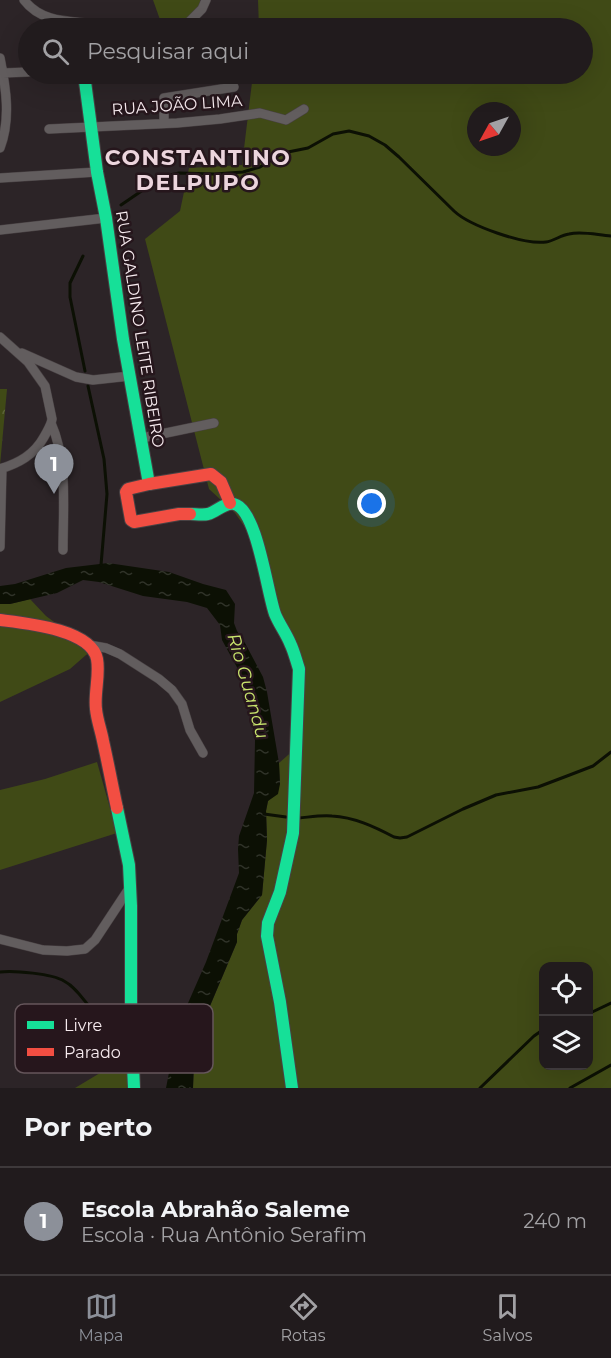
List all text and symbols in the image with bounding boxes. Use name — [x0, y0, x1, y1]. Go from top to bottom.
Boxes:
search box — [18, 18, 593, 84]
icon: search — [39, 35, 72, 68]
text: Pesquisar aqui — [87, 38, 249, 65]
street label: RUA JOÃO LIMA — [111, 91, 243, 119]
north arrow — [467, 102, 521, 156]
district label: CONSTANTINO DELPUPO — [105, 144, 291, 196]
street label: RUA GALDINO LEITE RIBEIRO — [112, 209, 168, 449]
pin: 1 — [34, 444, 74, 494]
your location — [357, 489, 386, 518]
water label: Rio Guandu — [222, 631, 274, 741]
map controls — [539, 962, 593, 1070]
button: locate — [539, 962, 593, 1016]
legend — [15, 1004, 213, 1073]
text: Livre — [64, 1016, 102, 1035]
button: layers — [539, 1016, 593, 1070]
text: Parado — [64, 1043, 121, 1062]
text: Por perto — [24, 1111, 152, 1143]
text: Escola Abrahão Saleme — [81, 1196, 350, 1223]
text: 1 — [40, 1209, 47, 1233]
text: 240 m — [523, 1209, 587, 1233]
text: Escola · Rua Antônio Serafim — [81, 1223, 367, 1247]
tab: Mapa — [79, 1290, 123, 1345]
tab: Rotas — [281, 1290, 326, 1345]
tab: Salvos — [483, 1290, 532, 1345]

